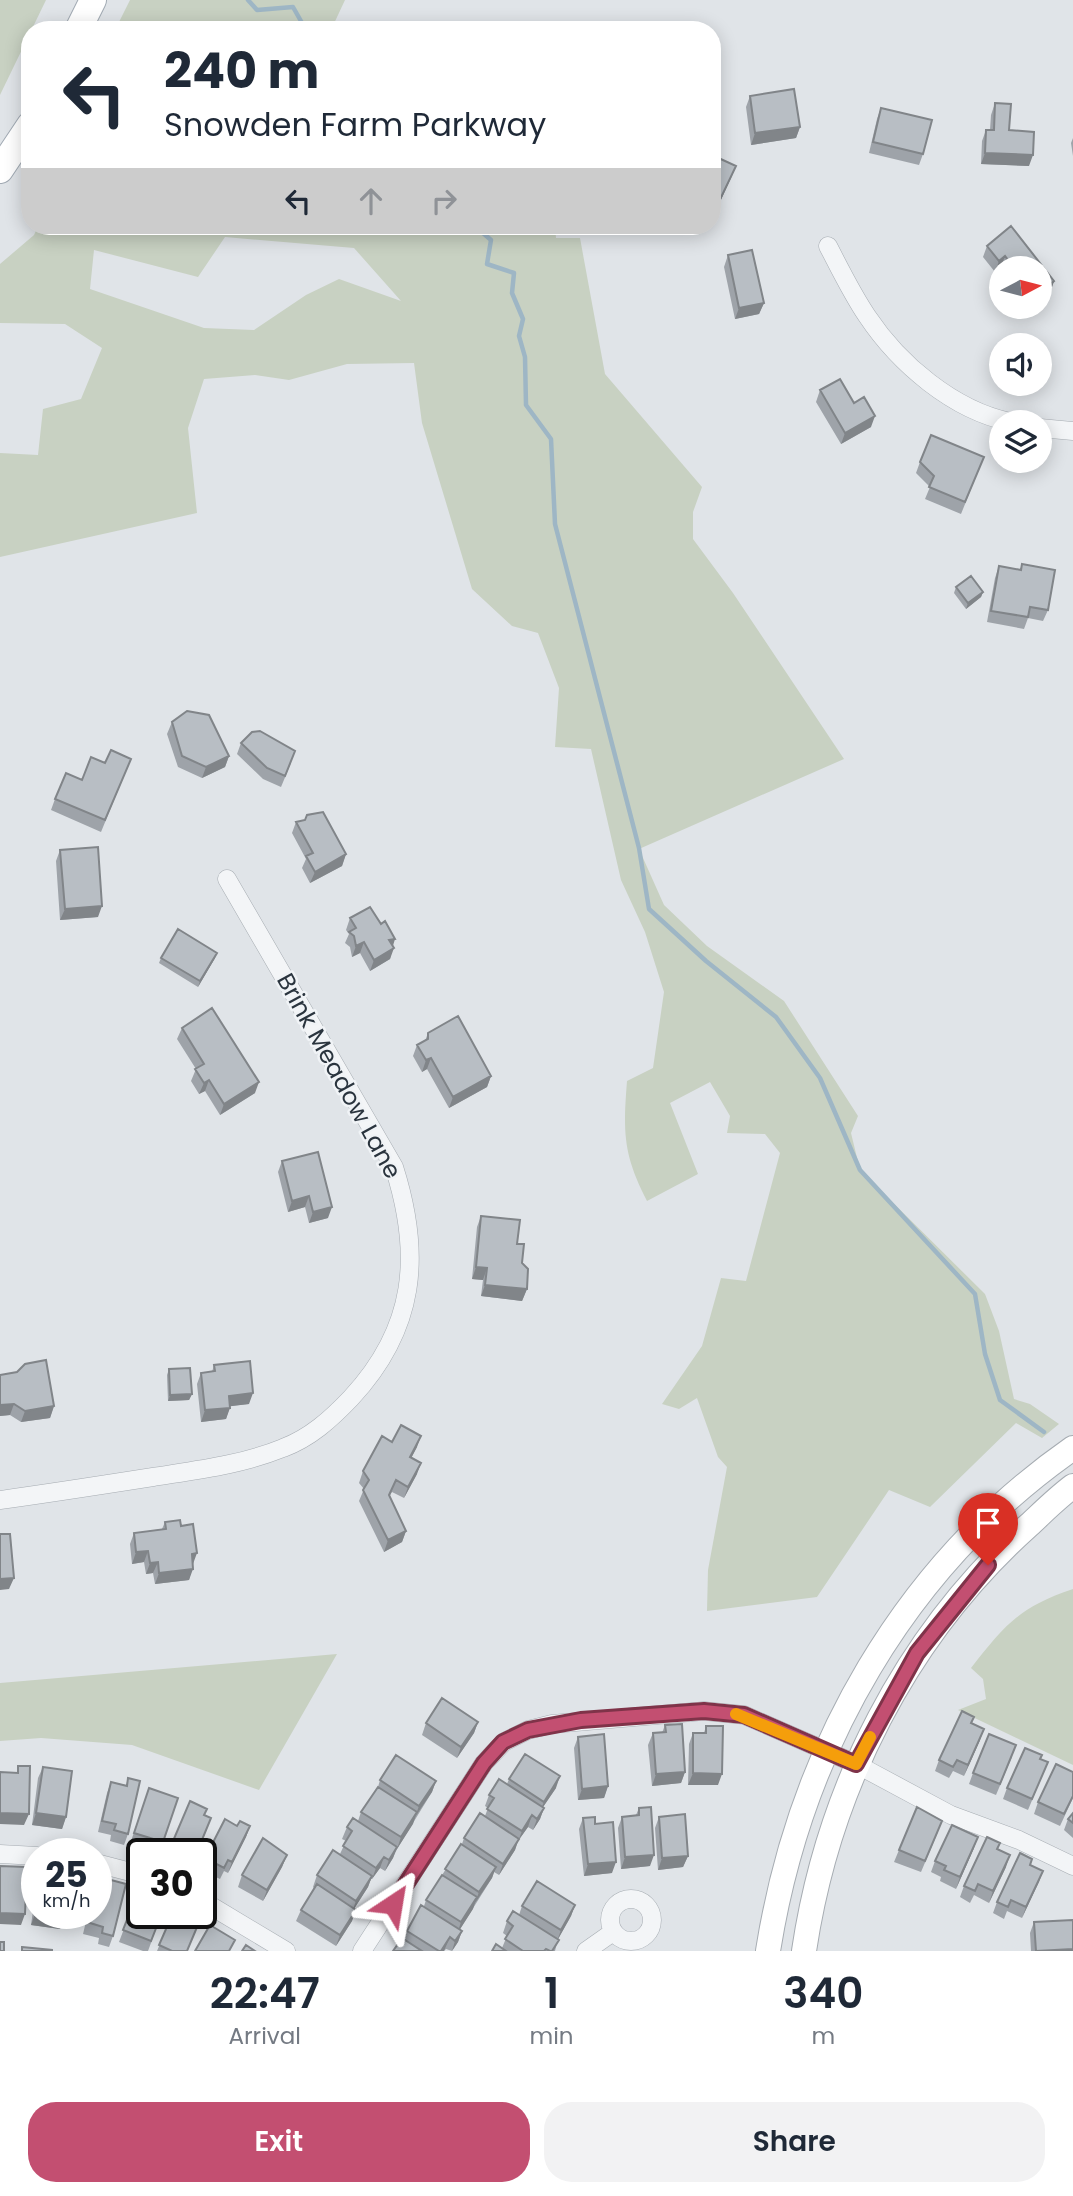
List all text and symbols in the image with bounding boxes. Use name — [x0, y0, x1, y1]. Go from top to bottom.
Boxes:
text: 240 m — [164, 37, 319, 105]
icon: left — [49, 49, 140, 140]
text: Snowden Farm Parkway — [164, 102, 546, 147]
icon: left — [279, 182, 317, 220]
icon: ahead — [352, 182, 390, 220]
icon: right — [425, 182, 463, 220]
north arrow — [989, 256, 1052, 318]
map controls — [989, 256, 1052, 473]
button: sound — [989, 333, 1052, 396]
button: layers — [989, 410, 1052, 473]
street label: Brink Meadow Lane — [269, 967, 410, 1184]
pin — [958, 1493, 1018, 1565]
icon: arrive — [969, 1504, 1007, 1542]
speed limit sign: 30 — [126, 1838, 217, 1929]
text: 25 — [45, 1850, 88, 1899]
position arrow — [356, 1867, 430, 1941]
text: km/h — [43, 1888, 90, 1913]
text: 22:47 — [210, 1964, 320, 2023]
text: 1 — [544, 1964, 559, 2023]
text: 340 — [783, 1964, 863, 2023]
text: Arrival — [229, 2020, 301, 2052]
text: min — [529, 2020, 574, 2052]
text: m — [811, 2020, 835, 2052]
button: Exit — [28, 2102, 530, 2182]
button: Share — [544, 2102, 1045, 2182]

